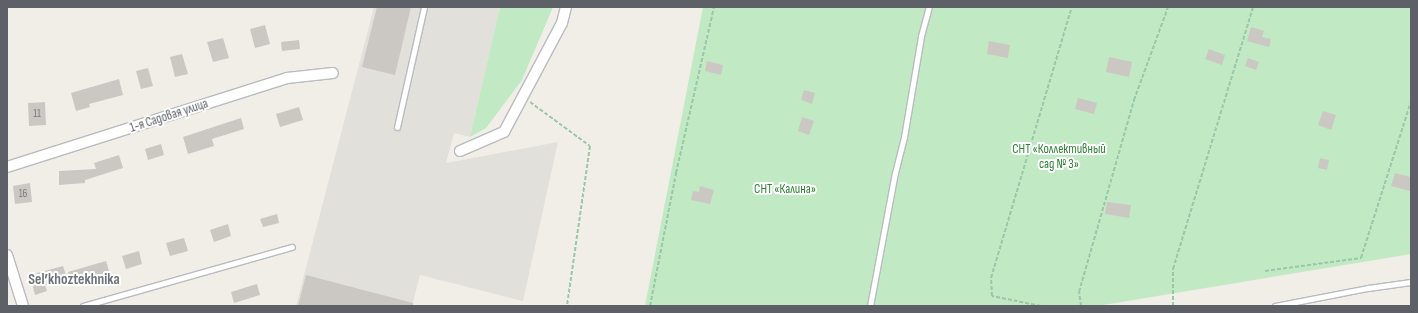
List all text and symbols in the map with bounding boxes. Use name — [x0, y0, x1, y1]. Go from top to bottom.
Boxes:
street label: 1-я Садовая улица — [128, 96, 210, 136]
house number: 11 — [33, 107, 41, 121]
park label: СНТ «Коллективный сад № 3» — [1012, 142, 1106, 173]
park label: СНТ «Калина» — [754, 181, 816, 197]
house number: 16 — [19, 187, 27, 201]
district label: Sel’khoztekhnika — [28, 271, 120, 289]

